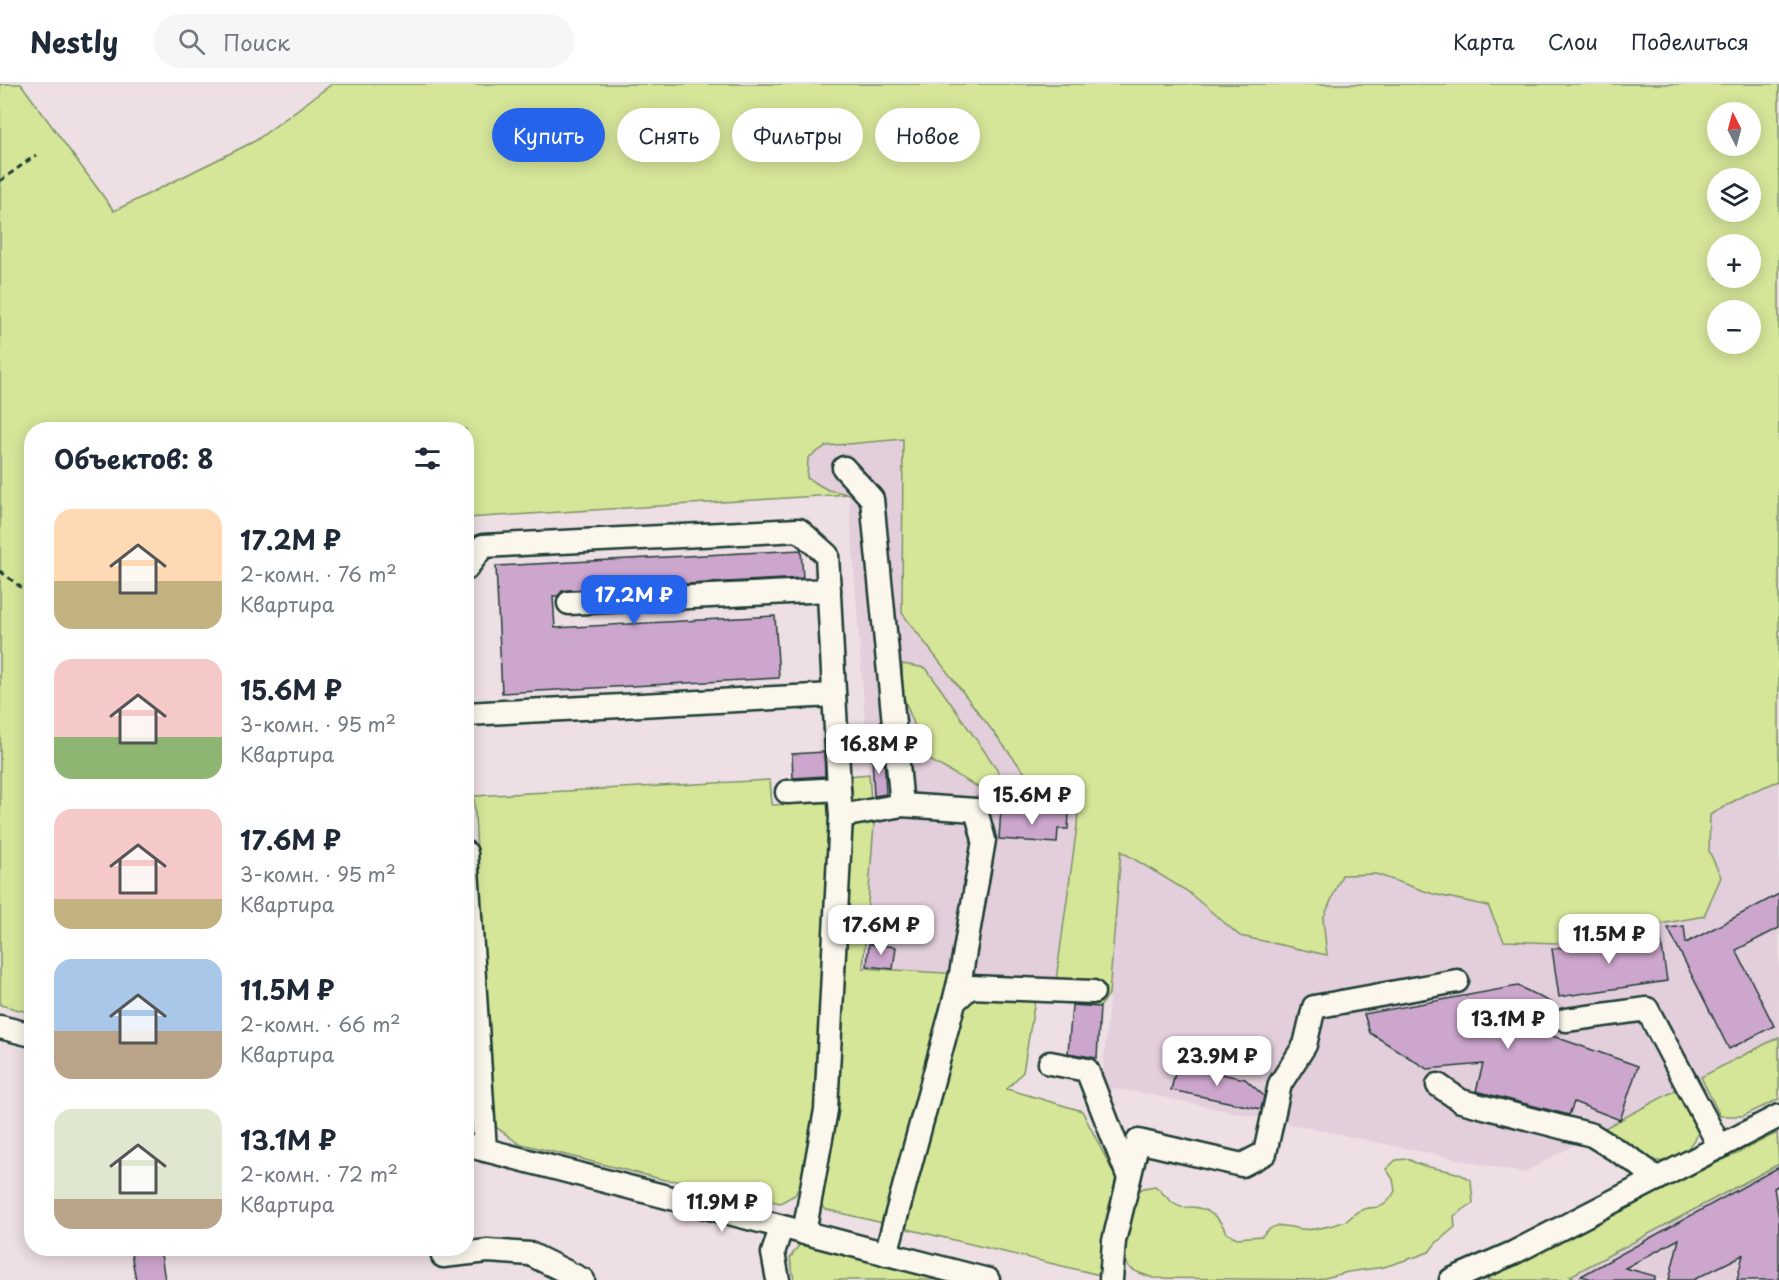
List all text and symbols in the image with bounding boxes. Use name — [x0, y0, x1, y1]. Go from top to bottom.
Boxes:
search box — [154, 14, 574, 68]
text: Nestly — [30, 20, 118, 63]
icon: search — [175, 25, 208, 58]
text: Поиск — [223, 25, 290, 58]
text: Карта — [1453, 25, 1515, 57]
text: Слои — [1548, 25, 1598, 57]
text: Поделиться — [1631, 25, 1749, 57]
north arrow — [1707, 102, 1761, 156]
map controls — [1707, 102, 1761, 354]
chip: Купить — [492, 108, 605, 162]
chip: Снять — [617, 108, 720, 162]
chip: Фильтры — [732, 108, 863, 162]
chip: Новое — [875, 108, 980, 162]
button: layers — [1707, 168, 1761, 222]
button: + — [1707, 234, 1761, 288]
button: − — [1707, 300, 1761, 354]
text: Объектов: 8 — [54, 439, 214, 478]
icon: filters — [411, 442, 444, 475]
text: 17.2M ₽ — [240, 520, 341, 559]
icon: home — [102, 533, 174, 605]
text: 2-комн. · 76 m² — [240, 559, 397, 589]
pin: 17.2M ₽ — [579, 575, 689, 626]
text: 17.2M ₽ — [595, 579, 673, 609]
text: Квартира — [240, 589, 334, 619]
text: 15.6M ₽ — [240, 670, 342, 709]
icon: home — [102, 683, 174, 755]
text: 3-комн. · 95 m² — [240, 709, 396, 739]
pin: 16.8M ₽ — [824, 724, 934, 775]
text: 16.8M ₽ — [840, 728, 918, 758]
text: Квартира — [240, 739, 334, 769]
pin: 15.6M ₽ — [977, 775, 1087, 826]
text: 15.6M ₽ — [993, 779, 1071, 809]
text: 17.6M ₽ — [240, 820, 341, 859]
icon: home — [102, 833, 174, 905]
text: 3-комн. · 95 m² — [240, 859, 396, 889]
text: Квартира — [240, 889, 334, 919]
pin: 17.6M ₽ — [826, 905, 936, 956]
text: 17.6M ₽ — [842, 909, 920, 939]
pin: 11.5M ₽ — [1554, 914, 1664, 965]
text: 11.5M ₽ — [1573, 918, 1645, 948]
text: 11.5M ₽ — [240, 970, 335, 1009]
icon: home — [102, 983, 174, 1055]
pin: 13.1M ₽ — [1453, 999, 1563, 1050]
text: 13.1M ₽ — [1471, 1003, 1545, 1033]
text: 2-комн. · 66 m² — [240, 1009, 401, 1039]
pin: 23.9M ₽ — [1162, 1036, 1272, 1087]
text: Квартира — [240, 1039, 334, 1069]
text: 23.9M ₽ — [1176, 1040, 1258, 1070]
text: 13.1M ₽ — [240, 1120, 336, 1159]
icon: home — [102, 1133, 174, 1205]
text: 2-комн. · 72 m² — [240, 1159, 398, 1189]
pin: 11.9M ₽ — [667, 1182, 777, 1233]
text: 11.9M ₽ — [686, 1186, 758, 1216]
text: Квартира — [240, 1189, 334, 1219]

